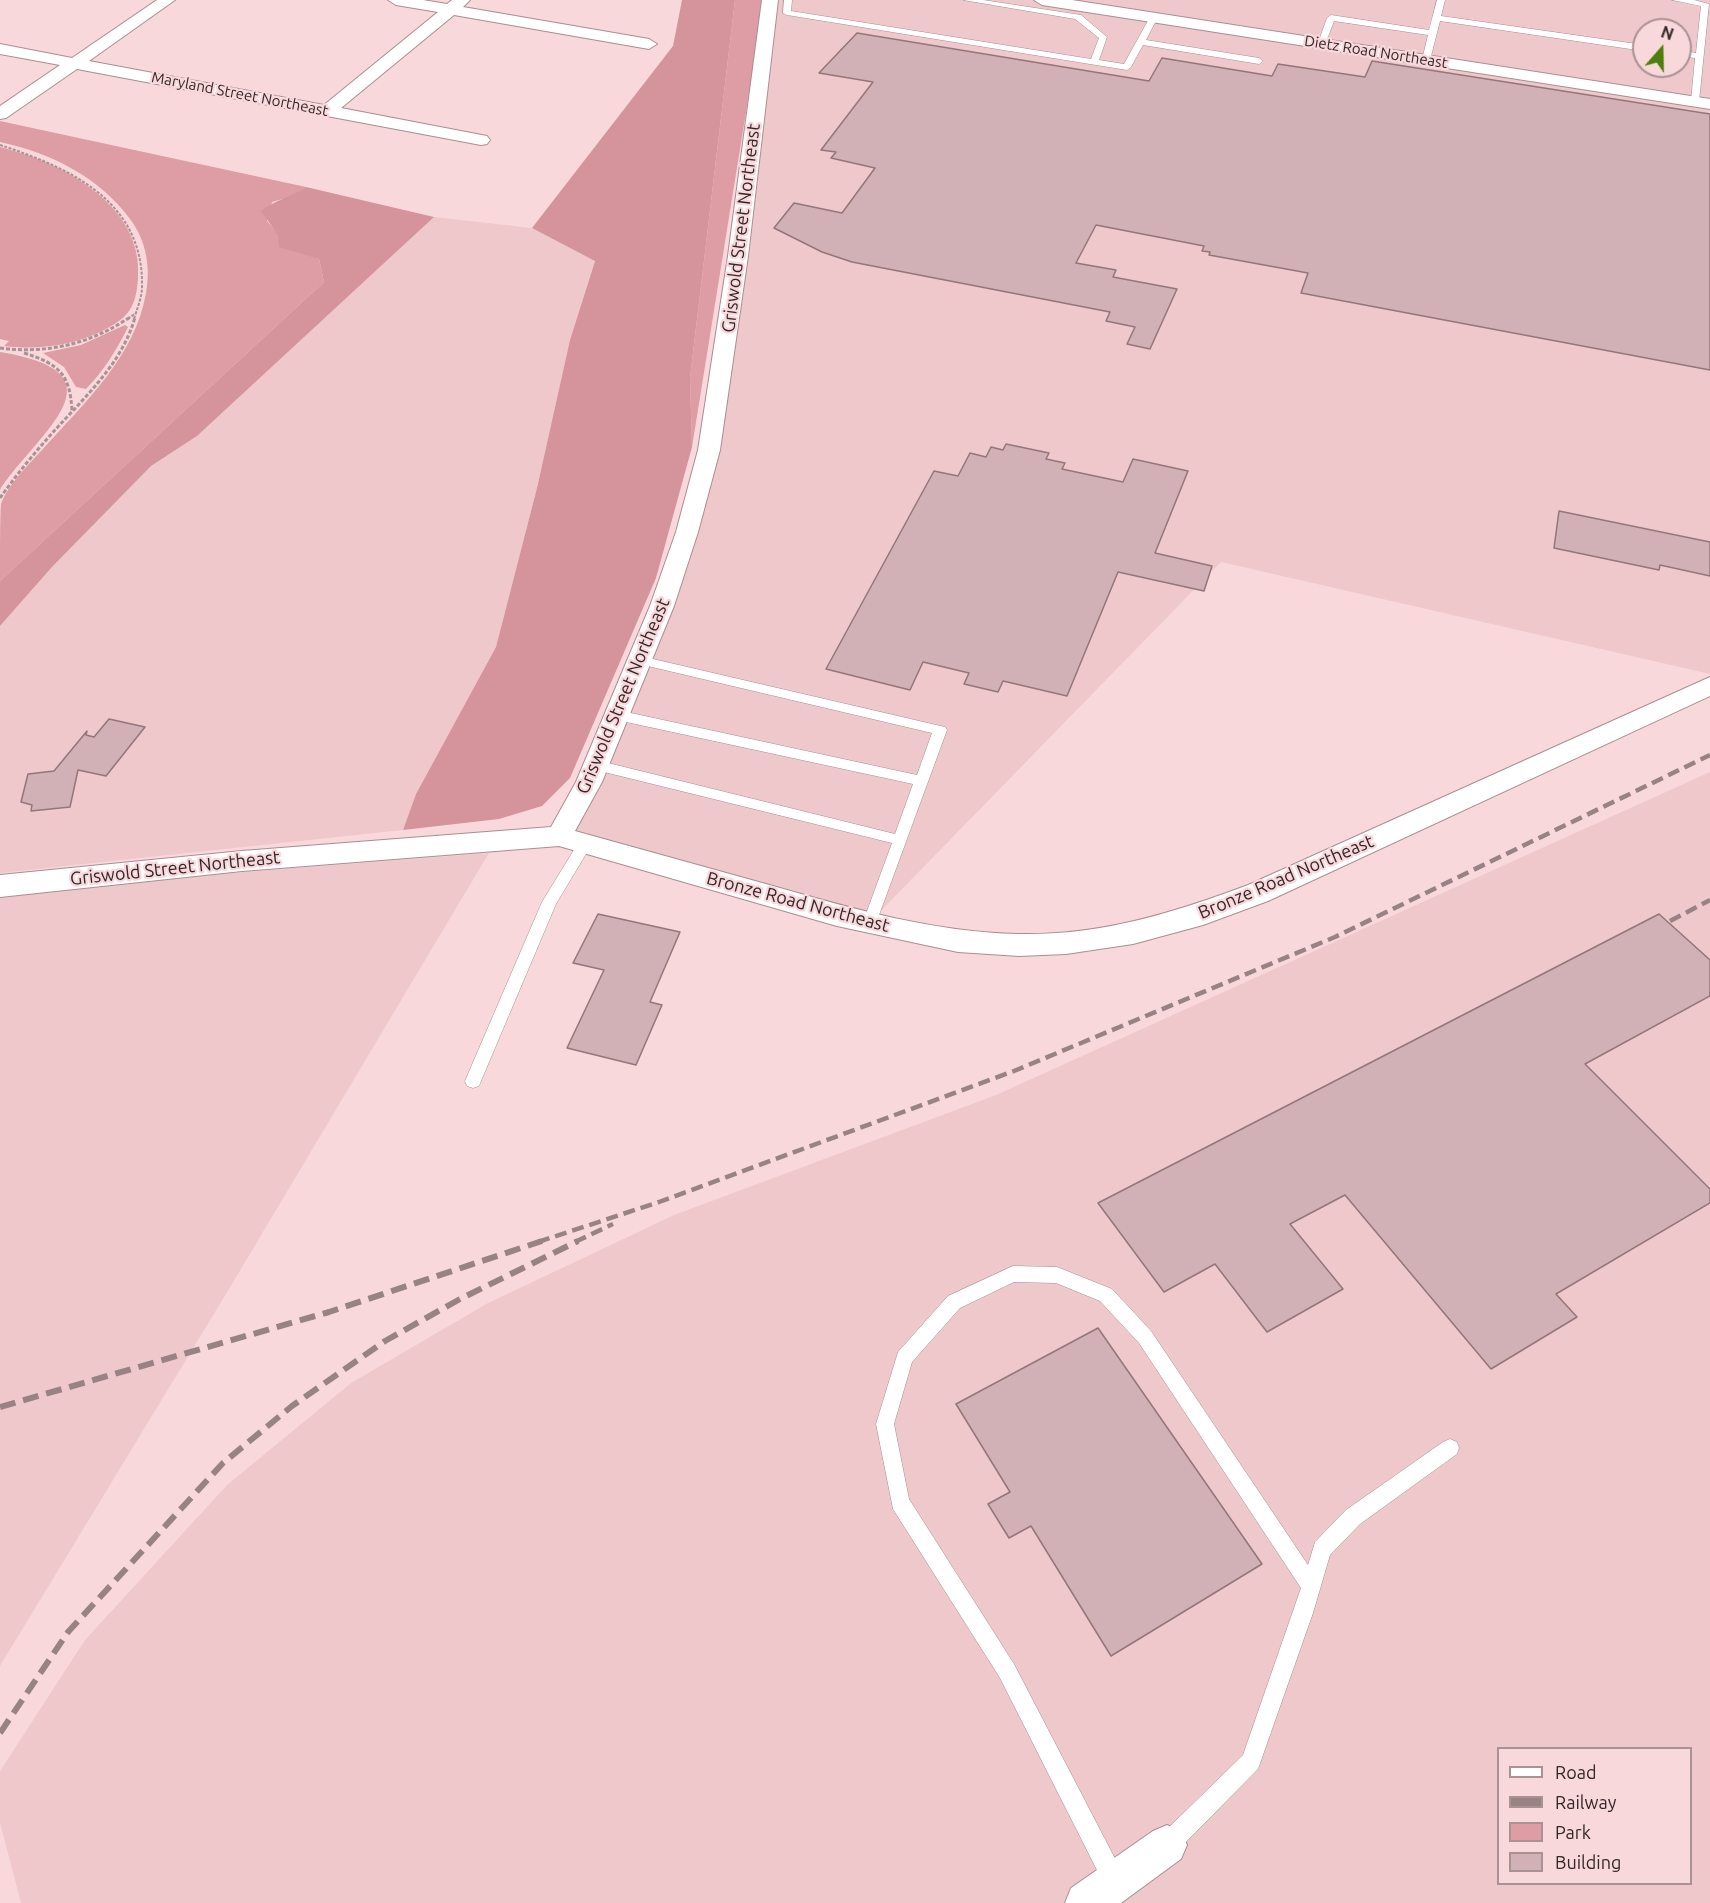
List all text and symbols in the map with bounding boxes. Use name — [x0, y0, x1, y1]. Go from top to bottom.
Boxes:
north arrow — [1632, 18, 1692, 78]
text: N — [1659, 22, 1676, 43]
street label: Dietz Road Northeast — [1303, 32, 1449, 72]
street label: Maryland Street Northeast — [150, 68, 330, 120]
street label: Griswold Street Northeast — [717, 122, 765, 334]
street label: Griswold Street Northeast — [572, 595, 674, 797]
street label: Bronze Road Northeast — [1195, 830, 1377, 924]
street label: Griswold Street Northeast — [69, 846, 281, 890]
street label: Bronze Road Northeast — [704, 867, 892, 937]
legend — [1497, 1747, 1692, 1885]
text: Road — [1555, 1762, 1597, 1782]
text: Railway — [1555, 1792, 1616, 1812]
text: Park — [1555, 1822, 1591, 1842]
text: Building — [1555, 1852, 1621, 1872]

